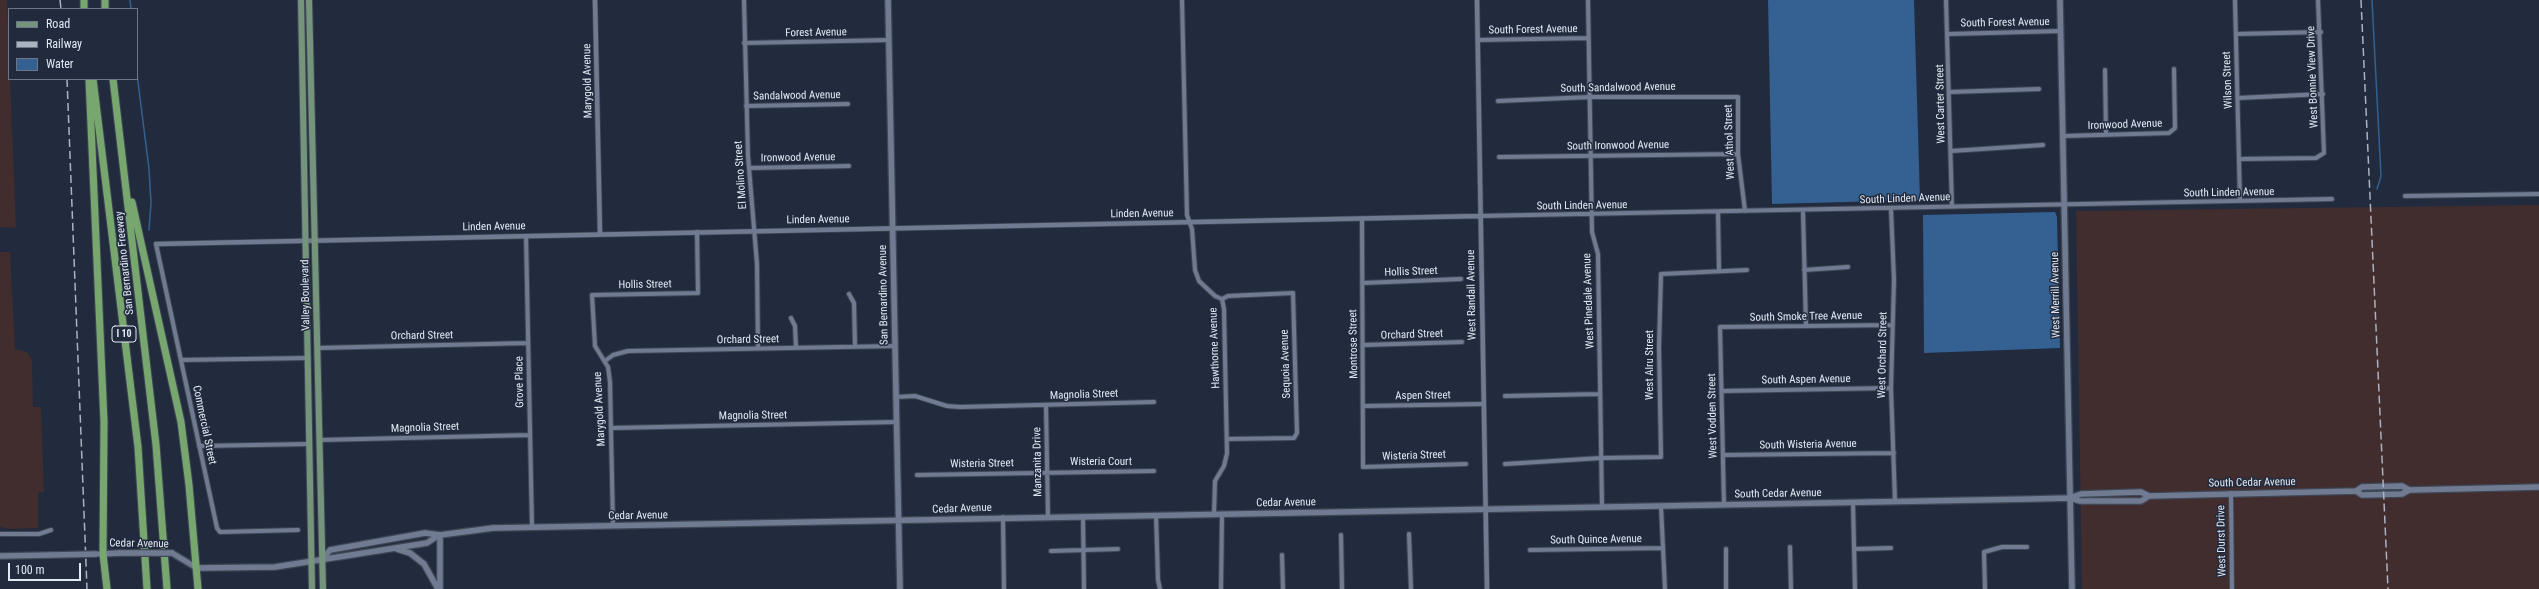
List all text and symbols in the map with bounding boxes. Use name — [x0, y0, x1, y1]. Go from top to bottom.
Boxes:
legend — [8, 8, 138, 80]
street label: South Forest Avenue — [1960, 16, 2050, 30]
text: Road — [46, 17, 70, 31]
street label: South Forest Avenue — [1488, 23, 1578, 37]
street label: Forest Avenue — [785, 26, 847, 40]
street label: West Bonnie View Drive — [2305, 26, 2321, 128]
text: Railway — [46, 37, 82, 51]
street label: Marygold Avenue — [581, 44, 595, 118]
street label: Wilson Street — [2220, 51, 2236, 109]
text: Water — [46, 57, 74, 71]
street label: West Carter Street — [1934, 64, 1948, 144]
street label: South Sandalwood Avenue — [1560, 80, 1676, 96]
street label: Sandalwood Avenue — [753, 89, 841, 103]
street label: West Athol Street — [1722, 104, 1738, 180]
street label: Ironwood Avenue — [2087, 117, 2163, 133]
street label: South Ironwood Avenue — [1567, 139, 1669, 153]
street label: El Molino Street — [732, 140, 750, 210]
street label: Ironwood Avenue — [761, 151, 835, 165]
street label: South Linden Avenue — [2183, 186, 2275, 200]
street label: South Linden Avenue — [1859, 191, 1951, 207]
street label: South Linden Avenue — [1536, 199, 1628, 213]
street label: Linden Avenue — [1110, 207, 1174, 221]
street label: San Bernardino Freeway — [113, 211, 137, 315]
street label: Linden Avenue — [786, 213, 850, 227]
street label: Linden Avenue — [462, 220, 526, 234]
street label: San Bernardino Avenue — [877, 245, 891, 345]
street label: West Randall Avenue — [1465, 250, 1479, 340]
street label: West Merrill Avenue — [2049, 252, 2063, 338]
street label: West Pinedale Avenue — [1581, 253, 1597, 349]
street label: Valley Boulevard — [299, 259, 313, 331]
street label: Hollis Street — [1384, 264, 1438, 280]
street label: Hollis Street — [618, 278, 672, 292]
street label: Hawthorne Avenue — [1207, 307, 1223, 389]
street label: Montrose Street — [1347, 309, 1361, 379]
street label: South Smoke Tree Avenue — [1750, 309, 1862, 325]
street label: West Orchard Street — [1876, 312, 1890, 398]
road number: I 10 — [112, 326, 136, 342]
street label: Orchard Street — [1381, 327, 1443, 343]
street label: Orchard Street — [391, 329, 453, 343]
street label: Sequoia Avenue — [1278, 329, 1294, 399]
street label: West Alru Street — [1643, 330, 1657, 400]
street label: Orchard Street — [717, 333, 779, 347]
street label: Grove Place — [513, 356, 527, 408]
street label: Marygold Avenue — [591, 371, 609, 447]
street label: West Vodden Street — [1706, 373, 1720, 459]
street label: South Aspen Avenue — [1761, 373, 1851, 387]
street label: Commercial Street — [189, 384, 219, 466]
street label: Magnolia Street — [1050, 387, 1118, 403]
street label: Aspen Street — [1395, 389, 1451, 403]
street label: Magnolia Street — [719, 409, 787, 423]
street label: Magnolia Street — [391, 420, 459, 436]
street label: Manzanita Drive — [1031, 427, 1045, 497]
street label: South Wisteria Avenue — [1759, 438, 1857, 452]
street label: Wisteria Street — [1382, 448, 1446, 464]
street label: Wisteria Court — [1070, 455, 1132, 469]
street label: Wisteria Street — [950, 457, 1014, 471]
street label: South Cedar Avenue — [2208, 476, 2296, 490]
street label: South Cedar Avenue — [1734, 487, 1822, 501]
street label: Cedar Avenue — [1256, 496, 1316, 510]
street label: Cedar Avenue — [932, 501, 992, 517]
street label: West Durst Drive — [2215, 505, 2229, 577]
street label: Cedar Avenue — [608, 509, 668, 523]
street label: South Quince Avenue — [1550, 533, 1642, 547]
street label: Cedar Avenue — [109, 537, 169, 551]
scale bar — [10, 555, 83, 581]
text: 100 m — [15, 563, 45, 577]

